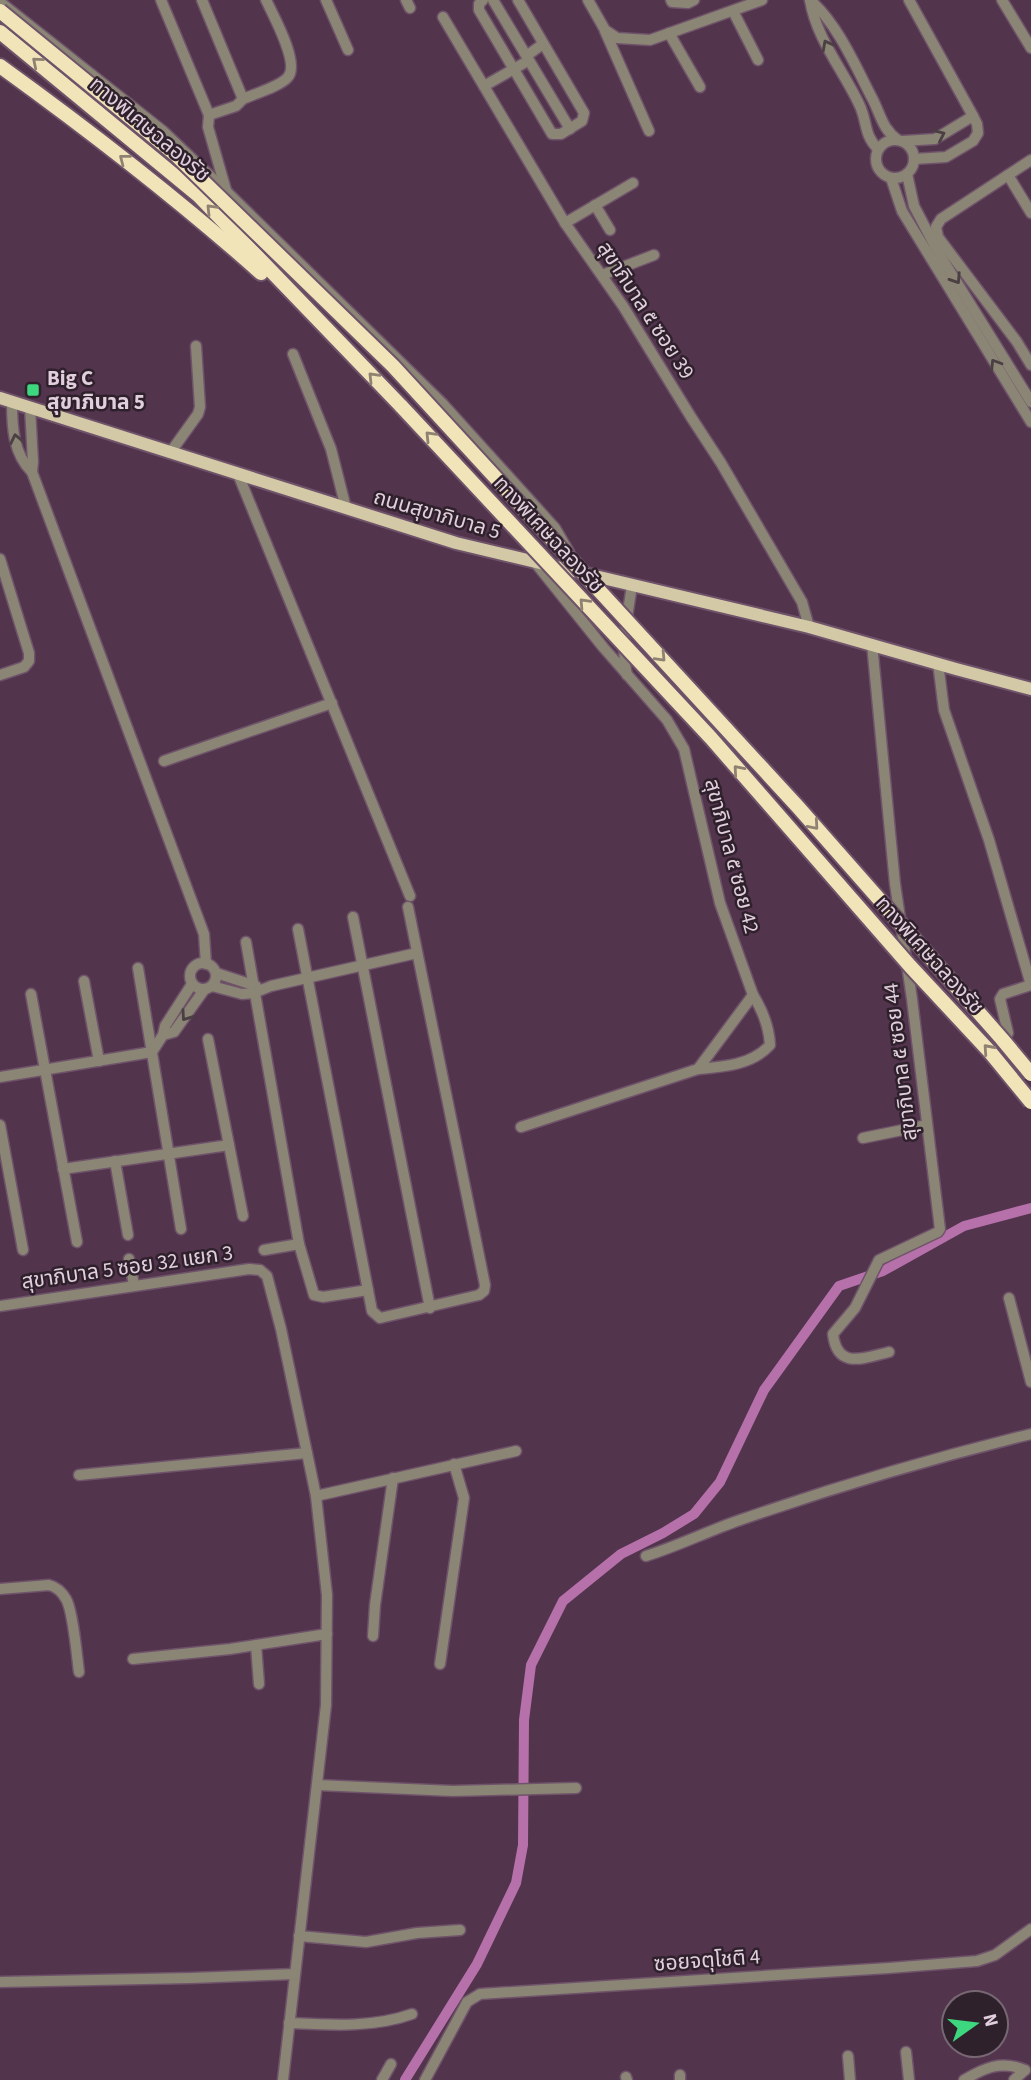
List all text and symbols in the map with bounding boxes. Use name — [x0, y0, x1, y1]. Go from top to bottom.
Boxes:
one-way arrow — [822, 40, 836, 52]
one-way arrow — [33, 58, 45, 71]
street label: ทางพิเศษฉลองรัช — [83, 69, 217, 189]
one-way arrow — [933, 129, 945, 143]
one-way arrow — [119, 155, 131, 168]
one-way arrow — [207, 204, 220, 217]
street label: สุขาภิบาล ๕ ซอย 39 — [590, 235, 702, 385]
one-way arrow — [947, 271, 960, 284]
one-way arrow — [990, 358, 1003, 371]
place label: Big C สุขาภิบาล 5 — [47, 363, 145, 417]
one-way arrow — [368, 372, 381, 385]
marker: Big C สุขาภิบาล 5 — [25, 382, 41, 398]
one-way arrow — [425, 431, 438, 444]
one-way arrow — [9, 433, 24, 445]
street label: ทางพิเศษฉลองรัช — [487, 469, 611, 599]
street label: ถนนสุขาภิบาล 5 — [370, 482, 504, 546]
one-way arrow — [580, 598, 593, 611]
one-way arrow — [653, 649, 665, 662]
one-way arrow — [734, 765, 747, 778]
street label: สุขาภิบาล ๕ ซอย 42 — [697, 775, 767, 937]
one-way arrow — [806, 817, 818, 830]
street label: ทางพิเศษฉลองรัช — [869, 889, 991, 1021]
street label: สุขาภิบาล ๕ ซอย 44 — [875, 981, 925, 1143]
one-way arrow — [182, 1008, 194, 1021]
one-way arrow — [984, 1045, 996, 1058]
street label: สุขาภิบาล 5 ซอย 32 แยก 3 — [19, 1237, 235, 1297]
street label: ซอยจตุโชติ 4 — [653, 1941, 761, 1979]
north arrow — [940, 1989, 1010, 2059]
text: N — [975, 2011, 1005, 2030]

